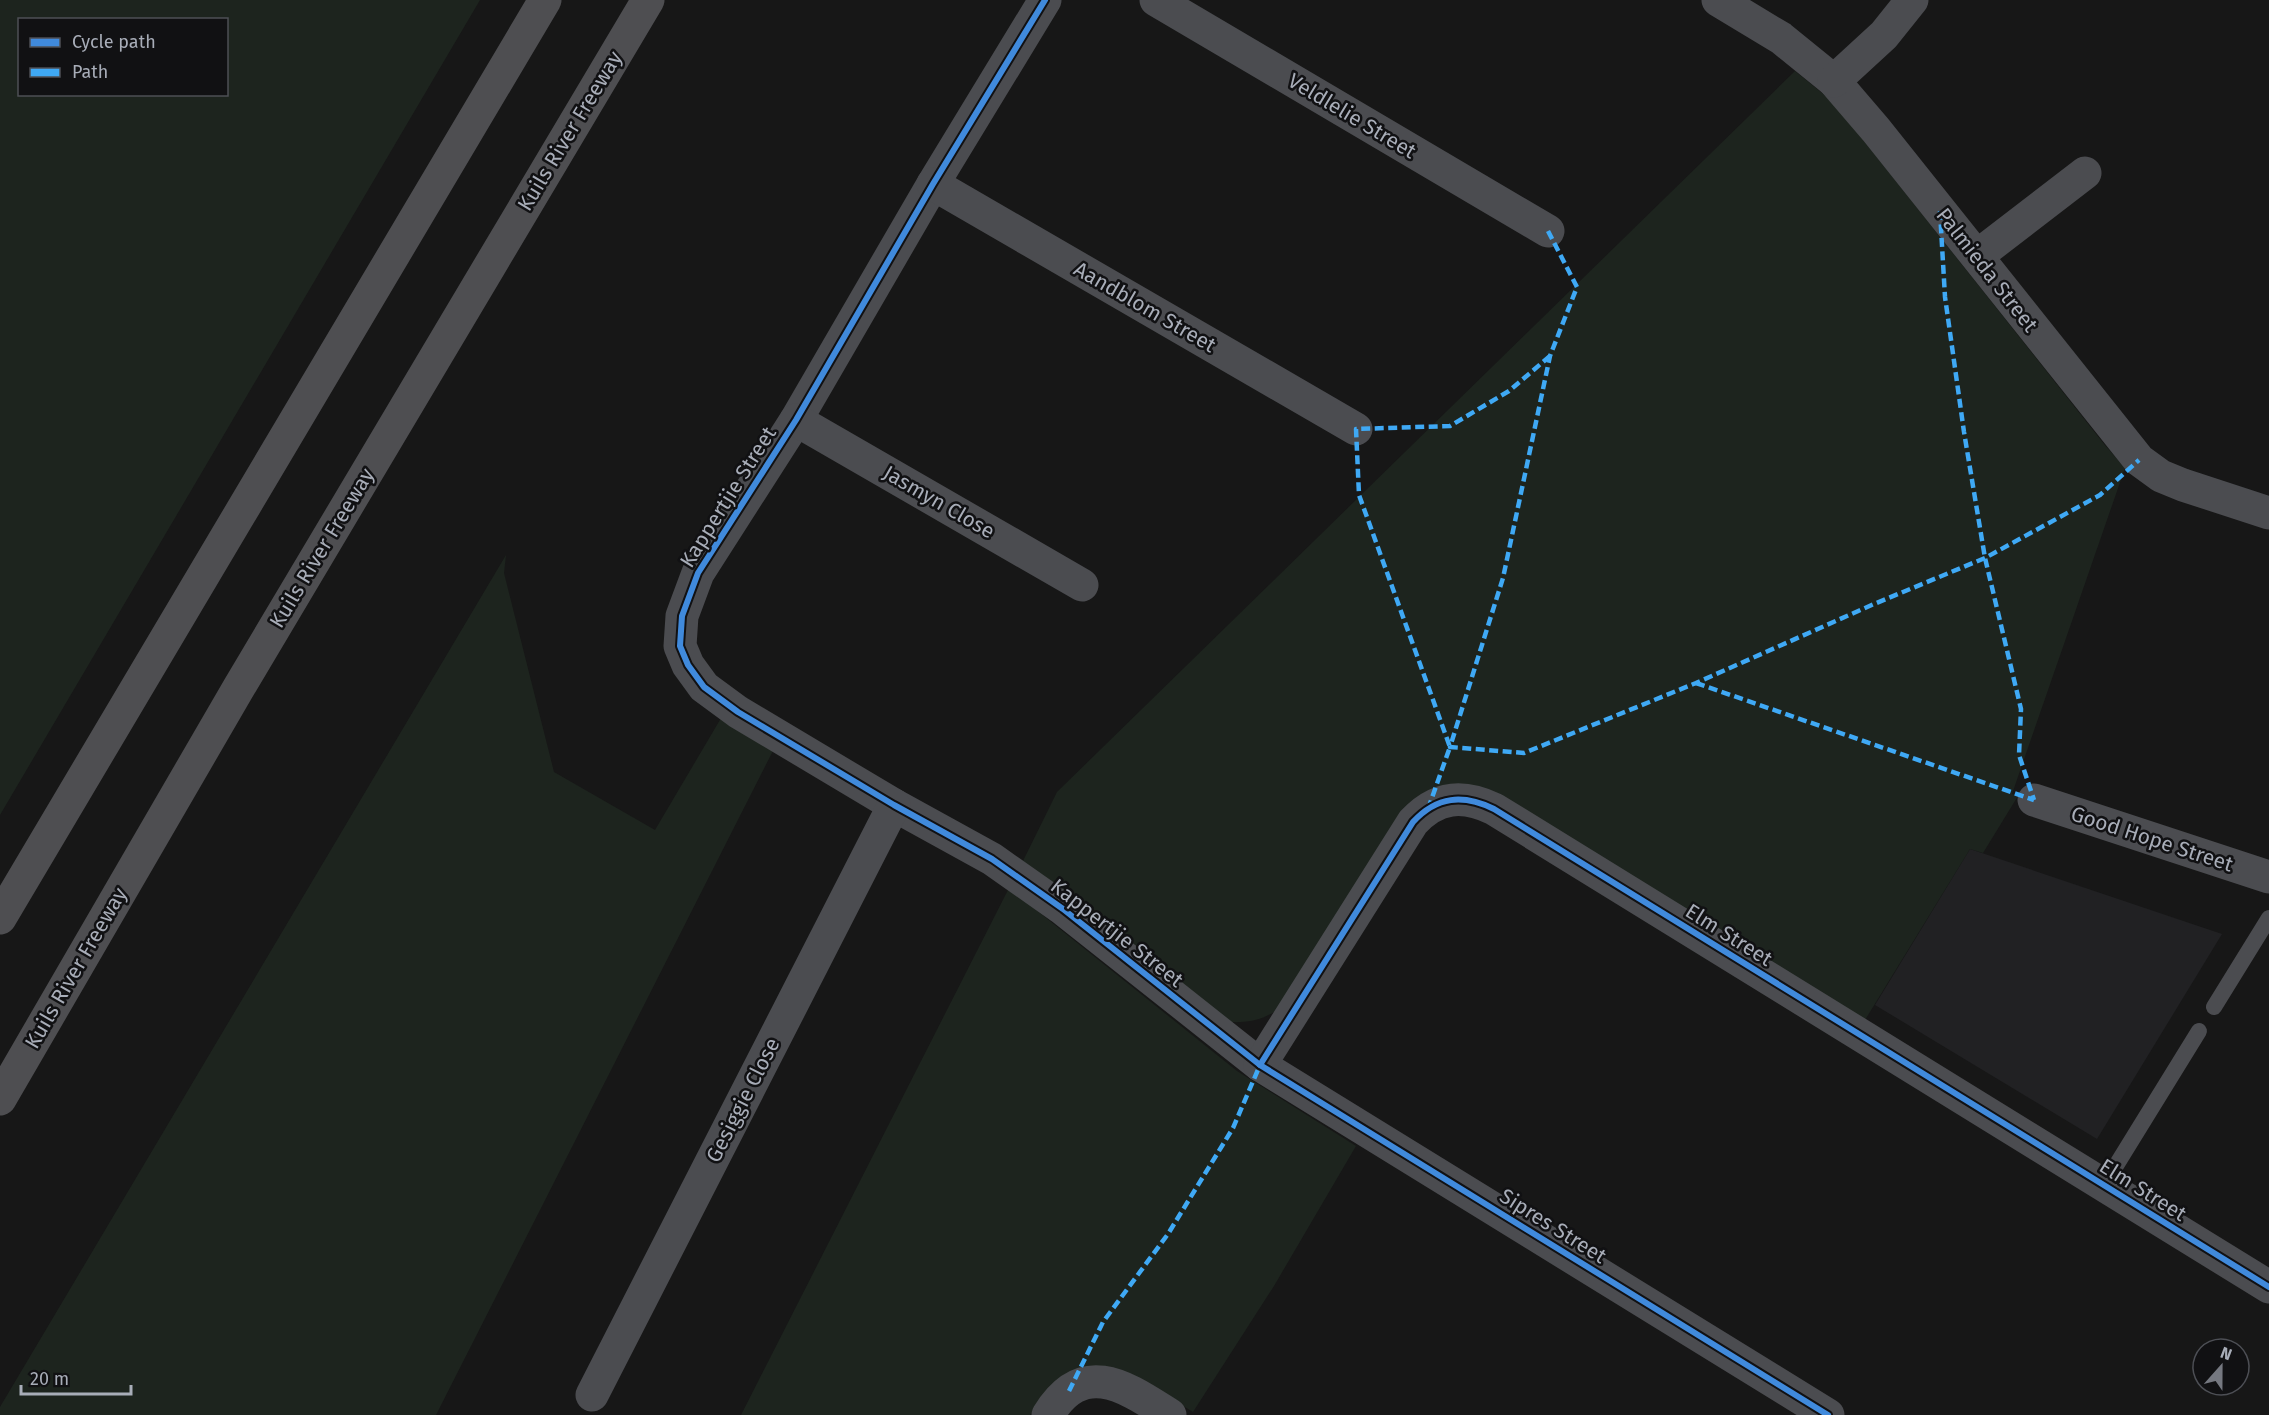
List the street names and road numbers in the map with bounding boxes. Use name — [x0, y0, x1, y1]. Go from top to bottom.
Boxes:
street label: Kuils River Freeway — [512, 46, 628, 216]
street label: Veldlelie Street — [1283, 68, 1421, 165]
street label: Palmieda Street — [1930, 203, 2044, 338]
street label: Aandblom Street — [1069, 256, 1221, 358]
street label: Kappertjie Street — [674, 421, 782, 572]
street label: Jasmyn Close — [879, 460, 999, 544]
street label: Kuils River Freeway — [264, 463, 380, 633]
street label: Good Hope Street — [2068, 801, 2237, 878]
street label: Kappertjie Street — [1045, 873, 1189, 993]
street label: Kuils River Freeway — [19, 882, 133, 1053]
street label: Elm Street — [1681, 898, 1778, 972]
street label: Gesiggie Close — [700, 1033, 786, 1167]
street label: Elm Street — [2095, 1153, 2192, 1227]
street label: Sipres Street — [1495, 1183, 1612, 1269]

